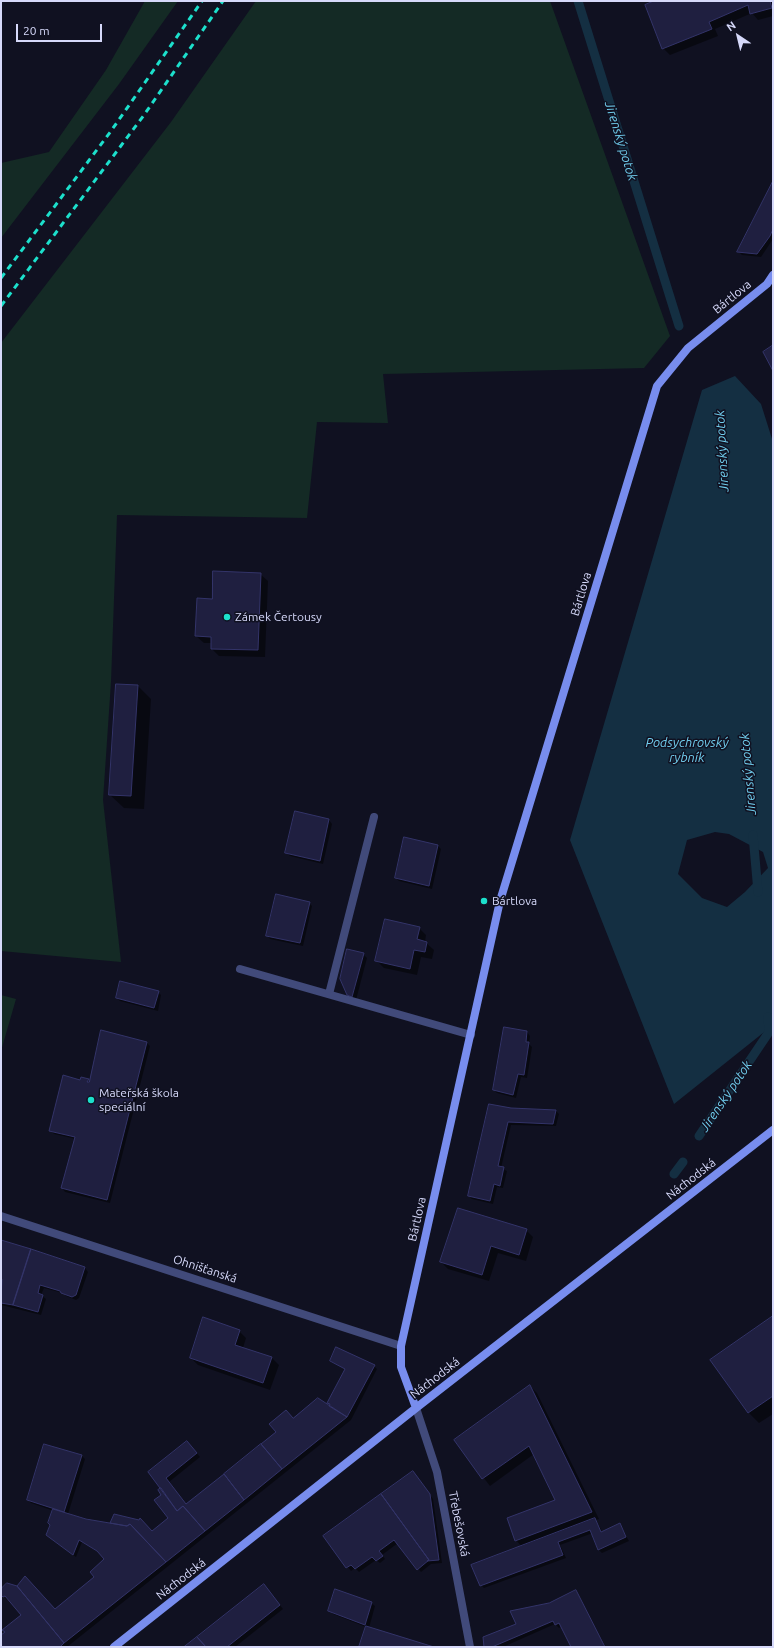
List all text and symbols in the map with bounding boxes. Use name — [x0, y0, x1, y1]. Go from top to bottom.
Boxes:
scale bar — [18, 16, 104, 42]
north arrow — [718, 16, 758, 56]
text: N — [724, 19, 738, 33]
text: 20 m — [23, 24, 50, 37]
water label: Jirenský potok — [602, 99, 640, 183]
street label: Bártlova — [710, 277, 754, 317]
water label: Jirenský potok — [712, 410, 732, 492]
street label: Bártlova — [568, 570, 594, 618]
place label: Zámek Čertousy — [235, 610, 322, 624]
marker: Zámek Čertousy — [222, 612, 232, 622]
water label: Jirenský potok — [737, 732, 759, 816]
water label: Podsychrovský rybník — [645, 735, 729, 766]
place label: Bártlova — [492, 894, 537, 908]
marker: Bártlova — [479, 896, 489, 906]
water label: Jirenský potok — [697, 1058, 755, 1134]
place label: Mateřská škola speciální — [99, 1086, 179, 1114]
marker: Mateřská škola speciální — [86, 1095, 96, 1105]
street label: Náchodská — [663, 1155, 719, 1203]
street label: Bártlova — [405, 1195, 429, 1243]
street label: Ohnišťanská — [171, 1252, 239, 1286]
street label: Náchodská — [407, 1354, 463, 1402]
street label: Třebešovská — [446, 1490, 472, 1558]
street label: Náchodská — [153, 1555, 209, 1603]

